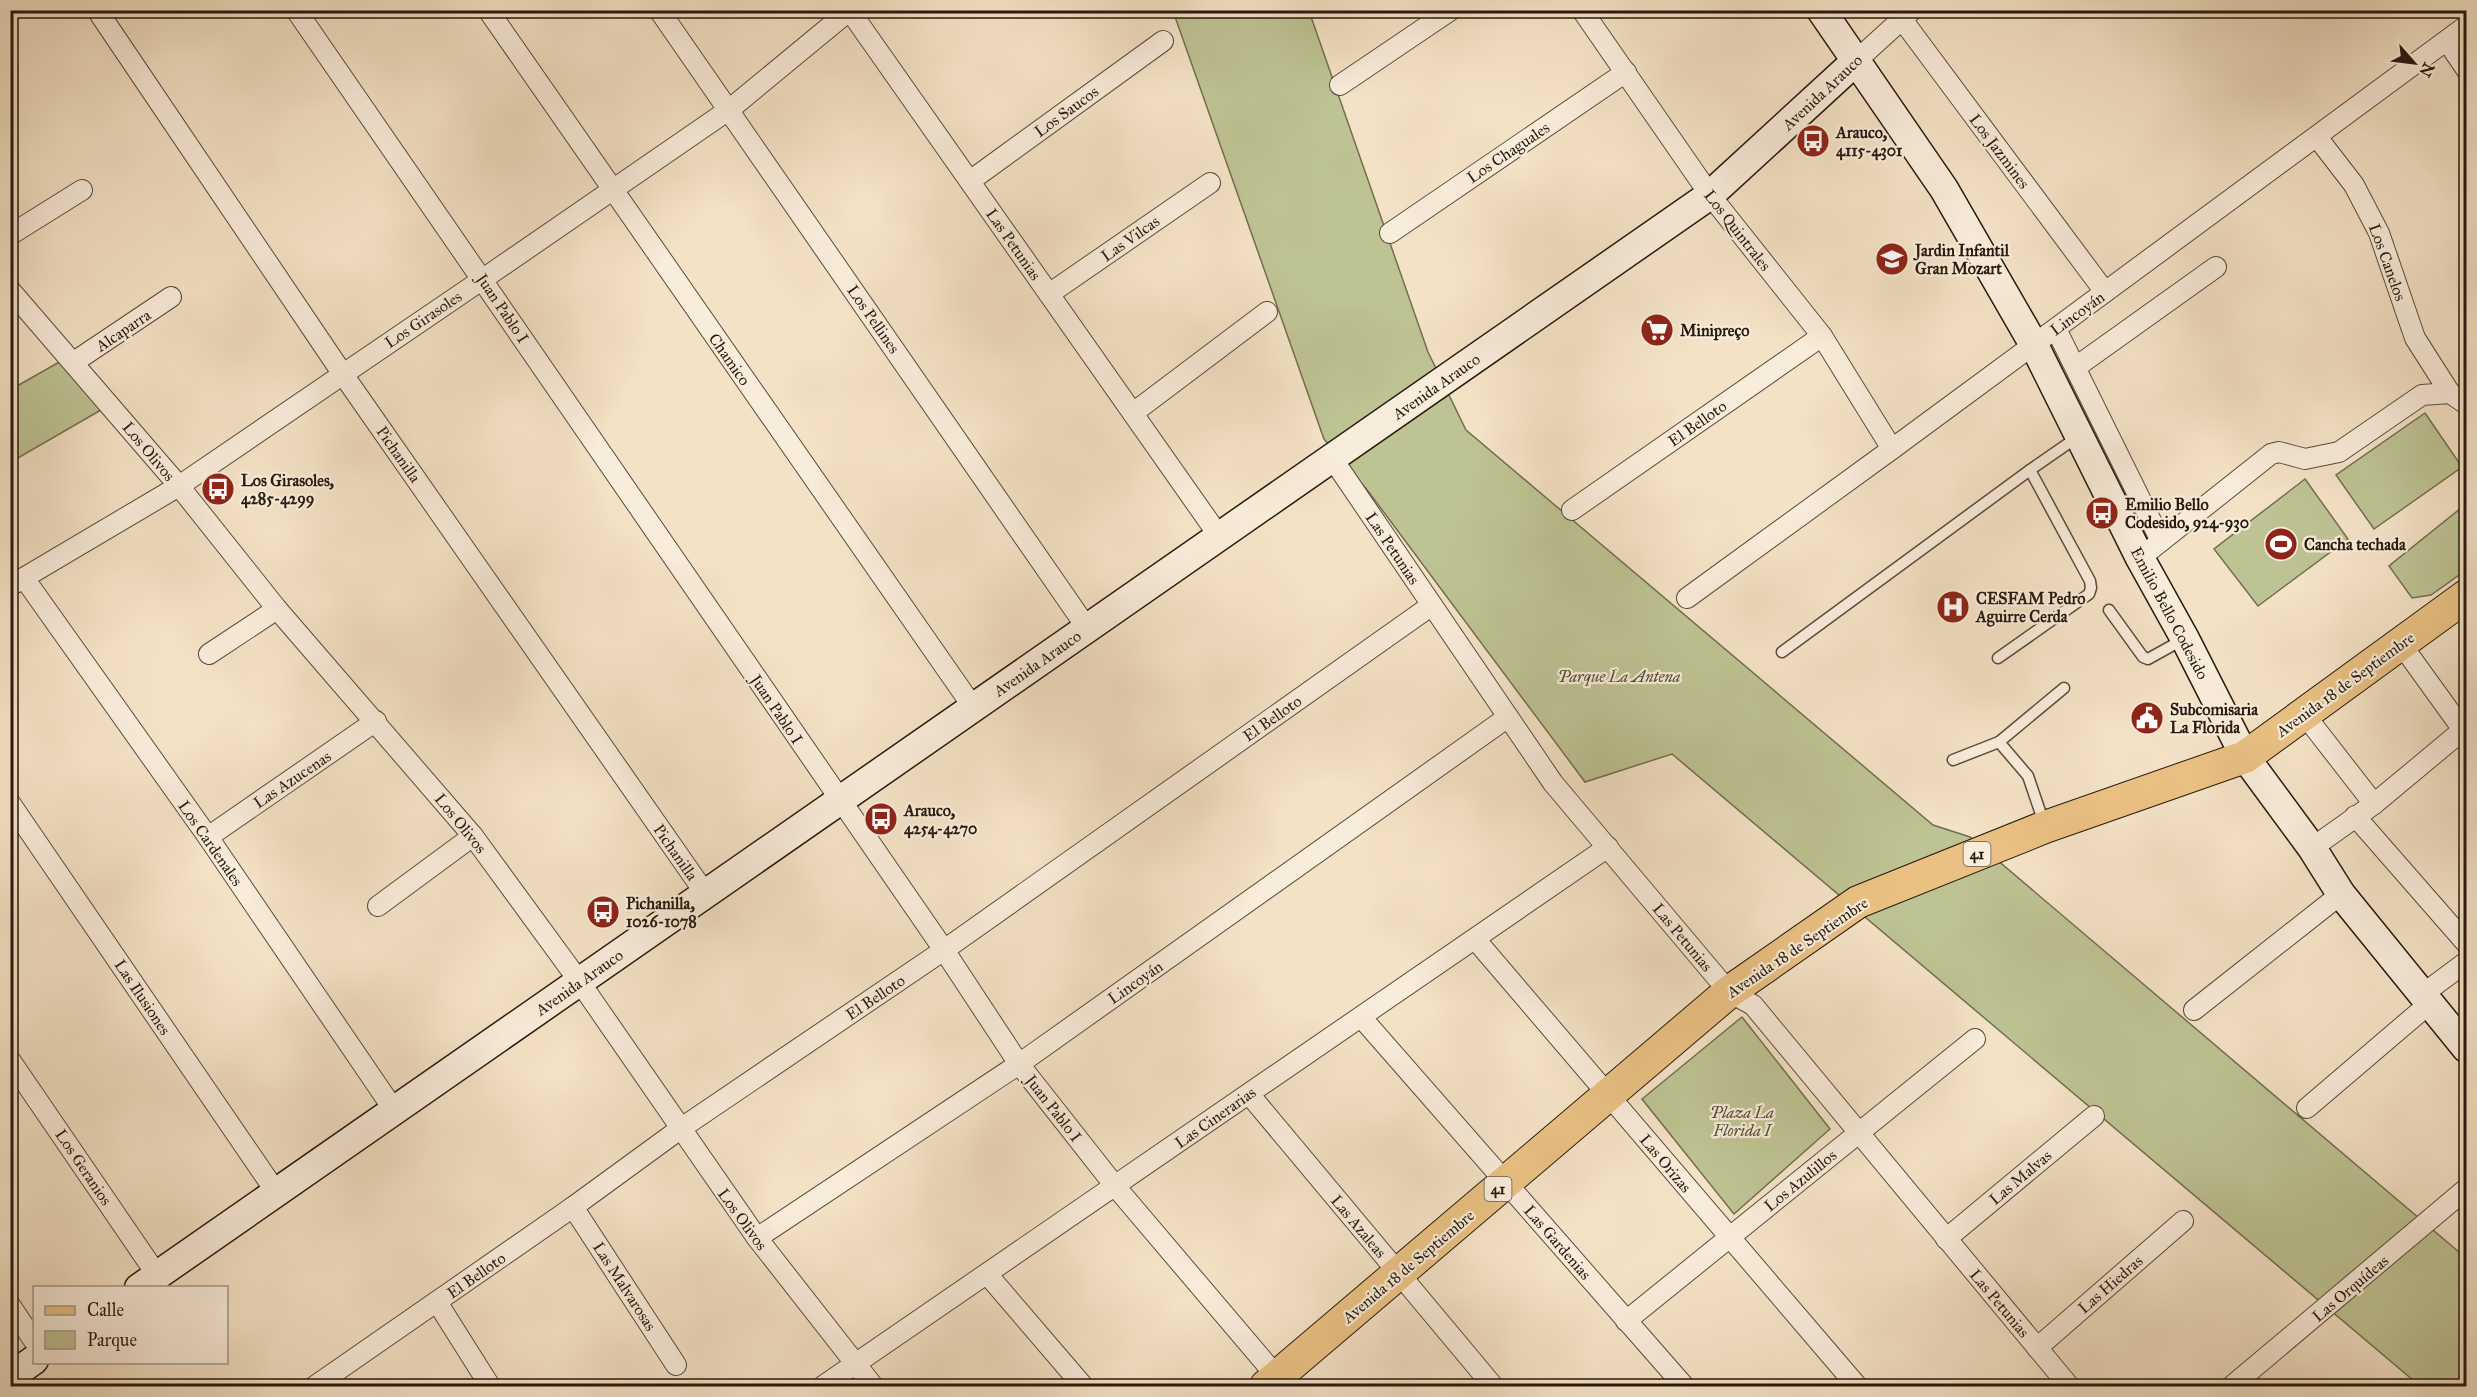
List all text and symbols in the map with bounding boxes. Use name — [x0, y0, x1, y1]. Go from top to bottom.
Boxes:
north arrow — [2384, 33, 2444, 93]
street label: Avenida Arauco — [1778, 50, 1866, 135]
text: N — [2415, 59, 2438, 81]
street label: Los Saucos — [1031, 82, 1102, 141]
street label: Los Jazmines — [1965, 110, 2034, 193]
street label: Los Chaguales — [1463, 118, 1554, 188]
bus stop icon: Arauco, 4115-4301 — [1795, 123, 1831, 159]
place label: Arauco, 4115-4301 — [1835, 123, 1903, 161]
street label: Los Quintrales — [1700, 186, 1775, 275]
street label: Las Petunias — [982, 205, 1045, 284]
street label: Las Vilcas — [1097, 211, 1163, 265]
street label: Los Canelos — [2365, 221, 2410, 303]
school or university icon: Jardin Infantil Gran Mozart — [1874, 241, 1910, 277]
place label: Jardin Infantil Gran Mozart — [1913, 241, 2010, 278]
street label: Juan Pablo I — [471, 268, 533, 347]
street label: Los Pellines — [843, 282, 904, 357]
street label: Los Girasoles — [381, 287, 466, 352]
street label: Lincoyán — [2046, 287, 2108, 339]
street label: Alcaparra — [91, 305, 155, 356]
supermarket icon: Minipreço — [1639, 312, 1675, 348]
place label: Minipreço — [1680, 321, 1749, 341]
street label: Chamico — [705, 330, 754, 389]
street label: Avenida Arauco — [1388, 349, 1484, 424]
street label: El Belloto — [1664, 396, 1730, 450]
street label: Los Olivos — [118, 418, 179, 485]
street label: Pichanilla — [372, 422, 425, 486]
bus stop icon: Los Girasoles, 4285-4299 — [200, 471, 236, 507]
place label: Los Girasoles, 4285-4299 — [241, 471, 334, 509]
bus stop icon: Emilio Bello Codesido, 924-930 — [2084, 495, 2120, 531]
place label: Emilio Bello Codesido, 924-930 — [2125, 495, 2249, 533]
street label: Las Petunias — [1361, 509, 1424, 588]
sports icon: Cancha techada — [2263, 526, 2299, 562]
place label: Cancha techada — [2304, 535, 2407, 554]
street label: Emilio Bello Codesido — [2127, 544, 2213, 683]
hospital icon: CESFAM Pedro Aguirre Cerda — [1935, 589, 1971, 625]
place label: CESFAM Pedro Aguirre Cerda — [1975, 589, 2086, 627]
street label: Avenida Arauco — [989, 626, 1085, 701]
street label: Avenida 18 de Septiembre — [2272, 628, 2418, 741]
park label: Parque La Antena — [1558, 667, 1681, 686]
street label: Juan Pablo I — [745, 669, 807, 748]
street label: El Belloto — [1239, 691, 1305, 745]
public building icon: Subcomisaria La Florida — [2129, 700, 2165, 736]
place label: Subcomisaria La Florida — [2170, 700, 2259, 737]
street label: Las Azucenas — [250, 747, 335, 812]
street label: Los Olivos — [431, 790, 491, 857]
street label: Los Cardenales — [174, 797, 247, 890]
bus stop icon: Arauco, 4254-4270 — [863, 801, 899, 837]
place label: Arauco, 4254-4270 — [903, 801, 977, 839]
street label: Pichanilla — [649, 820, 702, 884]
road number: 41 — [1964, 842, 1990, 866]
street label: Avenida 18 de Septiembre — [1722, 893, 1872, 1002]
bus stop icon: Pichanilla, 1026-1078 — [585, 894, 621, 930]
place label: Pichanilla, 1026-1078 — [626, 894, 697, 931]
street label: Las Petunias — [1649, 899, 1717, 975]
street label: Avenida Arauco — [531, 945, 627, 1020]
street label: Las Ilusiones — [110, 956, 175, 1039]
street label: Lincoyán — [1104, 957, 1167, 1008]
street label: El Belloto — [842, 971, 908, 1024]
street label: Juan Pablo I — [1020, 1070, 1086, 1146]
street label: Las Cinerarias — [1171, 1083, 1259, 1152]
park label: Plaza La Florida I — [1710, 1103, 1774, 1140]
street label: Los Geranios — [51, 1126, 116, 1209]
street label: Las Orizas — [1636, 1130, 1696, 1197]
street label: Los Azulillos — [1760, 1145, 1840, 1215]
street label: Las Malvas — [1985, 1146, 2055, 1209]
road number: 41 — [1484, 1177, 1512, 1201]
street label: Los Olivos — [714, 1185, 771, 1254]
street label: Las Azaleas — [1327, 1191, 1391, 1262]
street label: Las Gardenias — [1520, 1201, 1595, 1284]
street label: Avenida 18 de Septiembre — [1338, 1206, 1478, 1328]
street label: Las Malvarosas — [589, 1238, 660, 1334]
street label: El Belloto — [443, 1248, 509, 1302]
street label: Las Hiedras — [2074, 1251, 2147, 1318]
street label: Las Orquídeas — [2308, 1251, 2393, 1327]
street label: Las Petunias — [1966, 1265, 2034, 1341]
legend — [33, 1286, 228, 1364]
text: Calle — [87, 1299, 124, 1321]
text: Parque — [87, 1329, 137, 1352]

